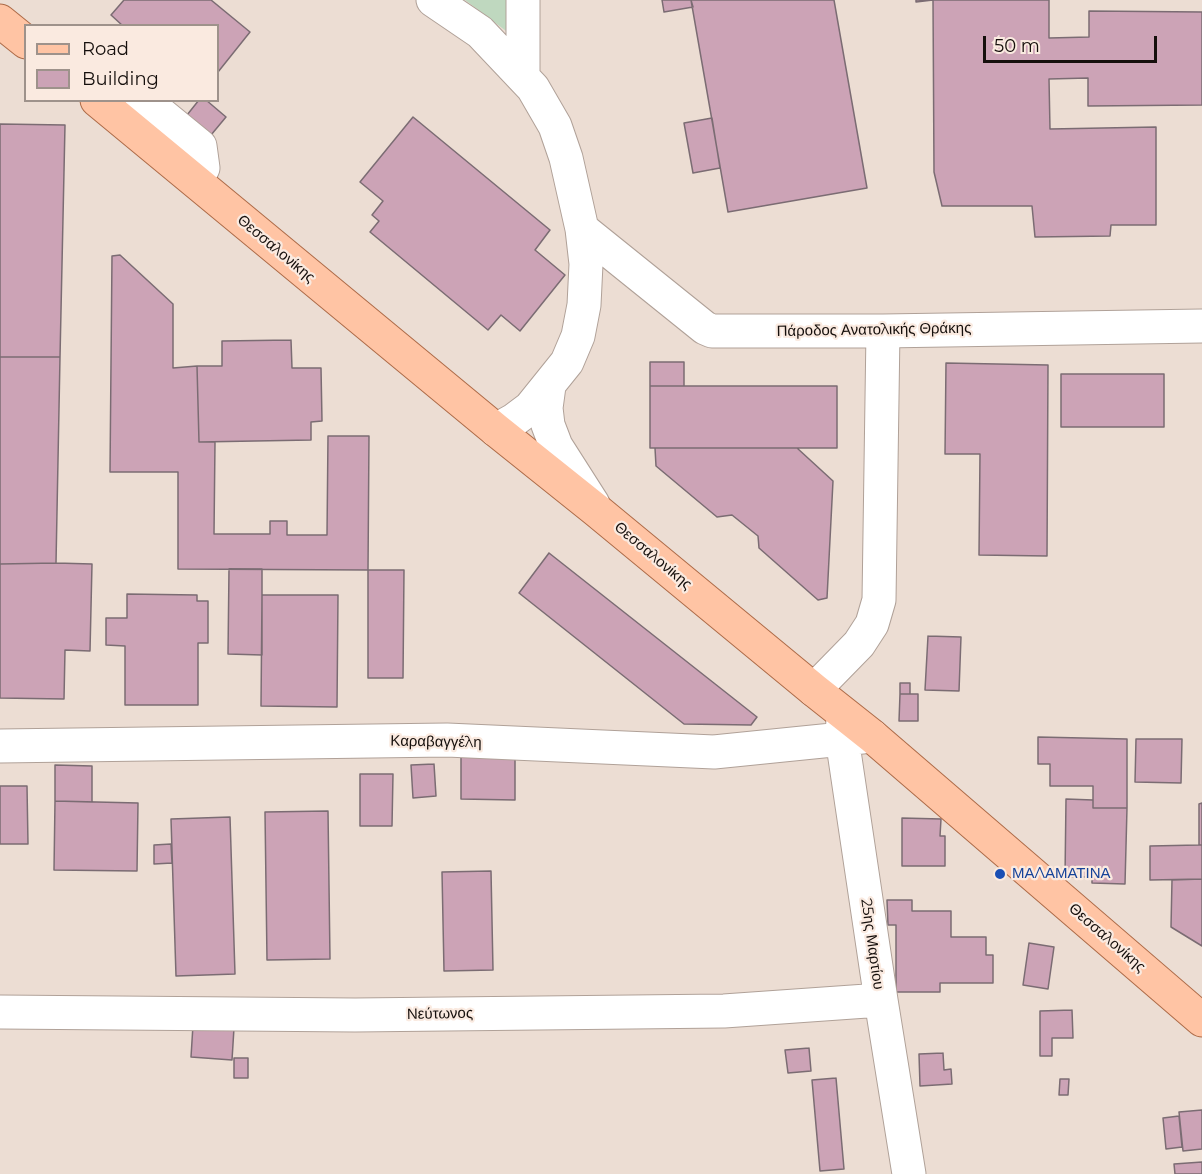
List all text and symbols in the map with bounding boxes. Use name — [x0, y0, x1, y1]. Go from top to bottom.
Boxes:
legend — [24, 24, 219, 102]
scale bar — [986, 24, 1160, 62]
text: 50 m — [994, 35, 1040, 57]
text: Road — [82, 38, 129, 60]
text: Building — [82, 68, 159, 90]
street label: Θεσσαλονίκης — [233, 211, 319, 287]
street label: Πάροδος Ανατολικής Θράκης — [777, 319, 971, 341]
street label: Θεσσαλονίκης — [610, 518, 696, 594]
street label: Καραβαγγέλη — [390, 732, 482, 752]
place label: ΜΑΛΑΜΑΤΙΝΑ — [1012, 865, 1111, 883]
marker: ΜΑΛΑΜΑΤΙΝΑ — [993, 867, 1007, 881]
street label: 25ης Μαρτίου — [857, 897, 887, 991]
street label: Θεσσαλονίκης — [1065, 900, 1149, 976]
street label: Νεύτωνος — [407, 1004, 473, 1024]

